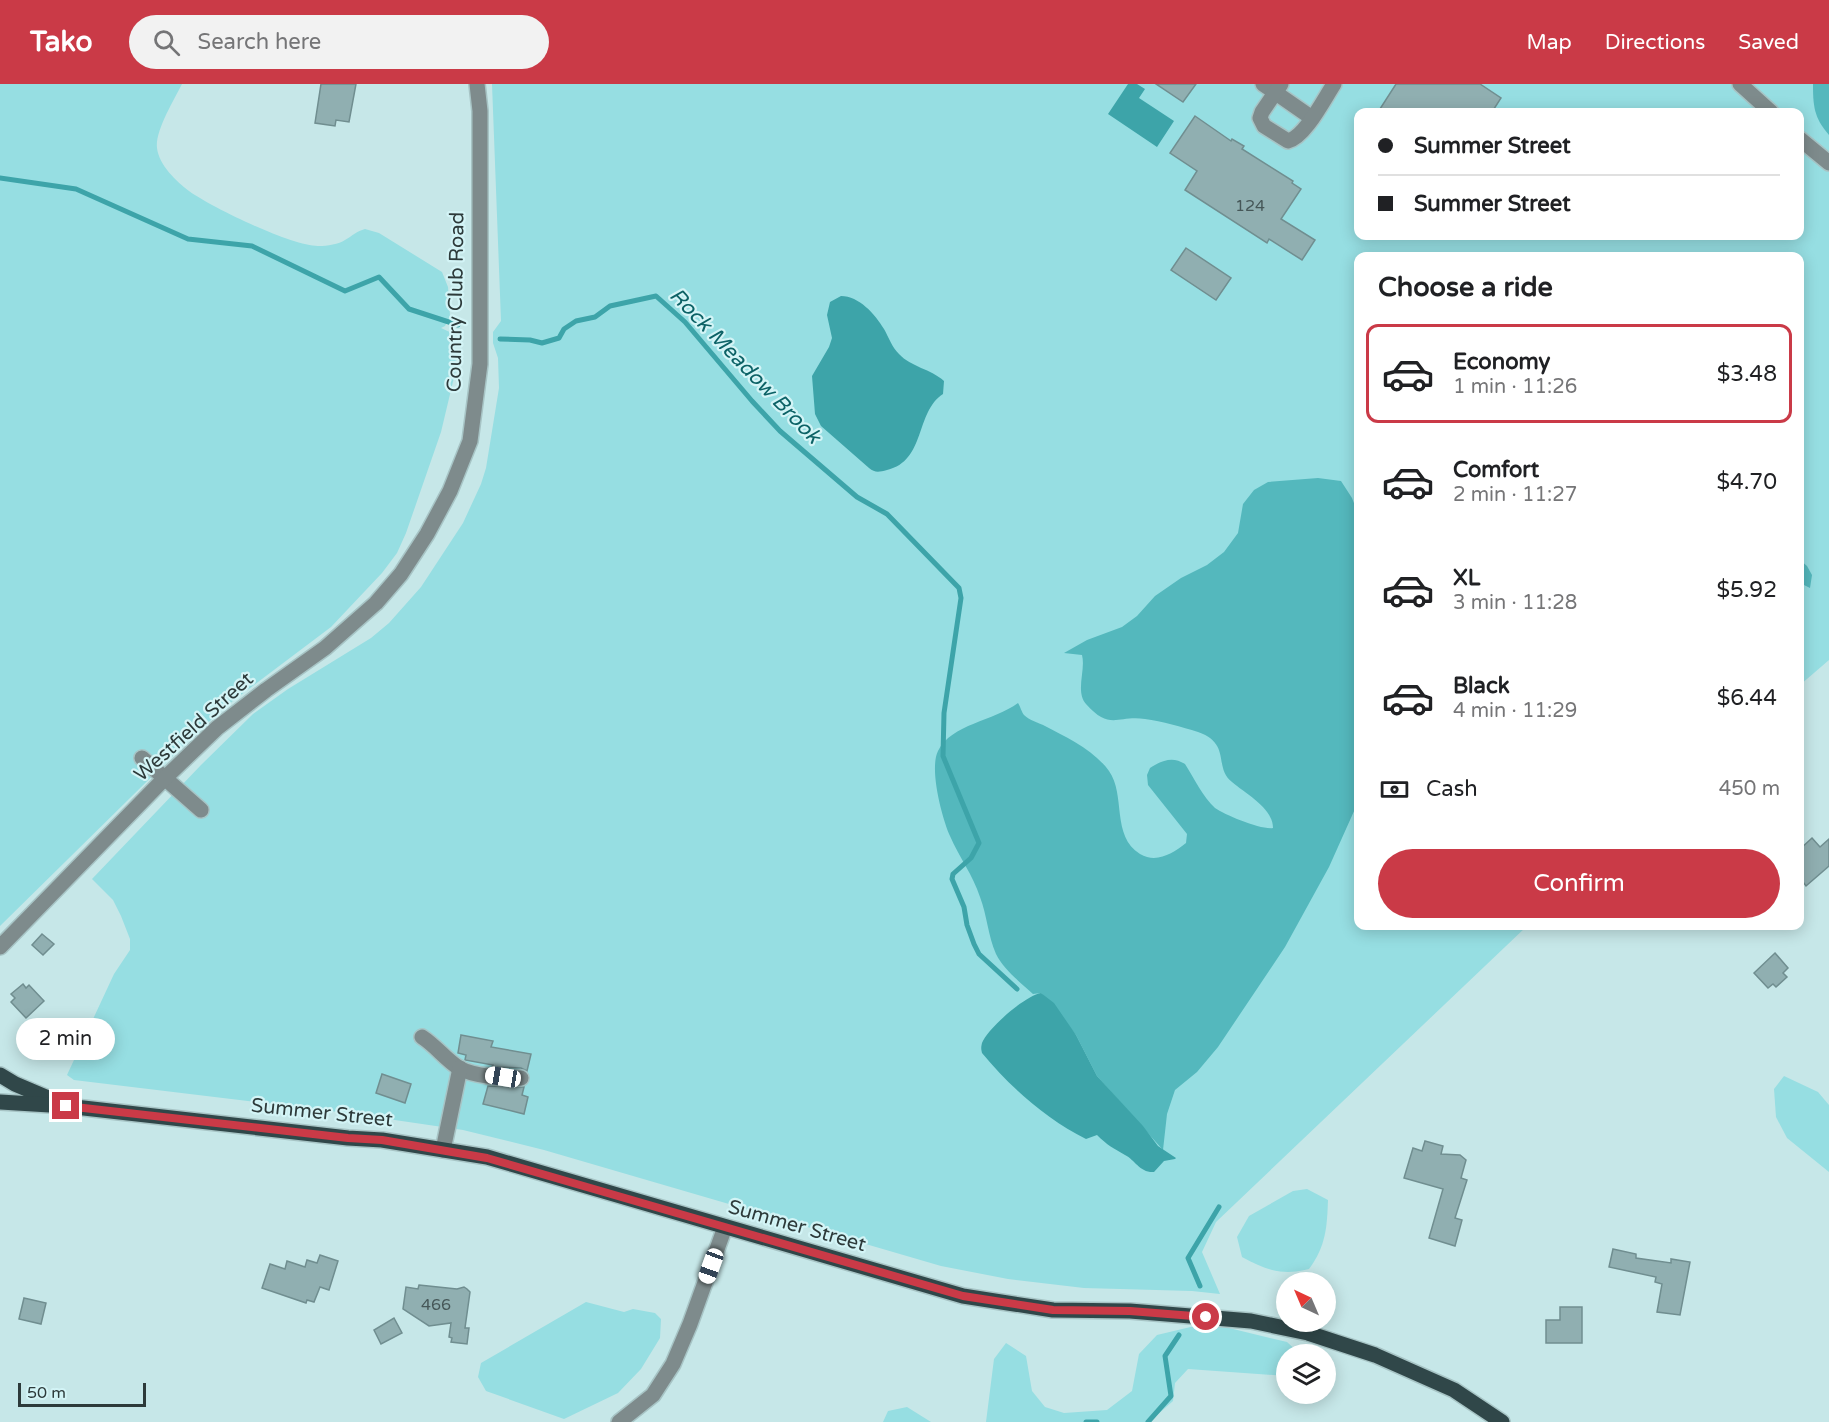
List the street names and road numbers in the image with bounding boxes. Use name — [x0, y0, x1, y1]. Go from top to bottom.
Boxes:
street label: Country Club Road — [442, 212, 470, 392]
street label: Westfield Street — [130, 667, 259, 787]
street label: Summer Street — [250, 1094, 394, 1132]
street label: Summer Street — [725, 1195, 869, 1257]

